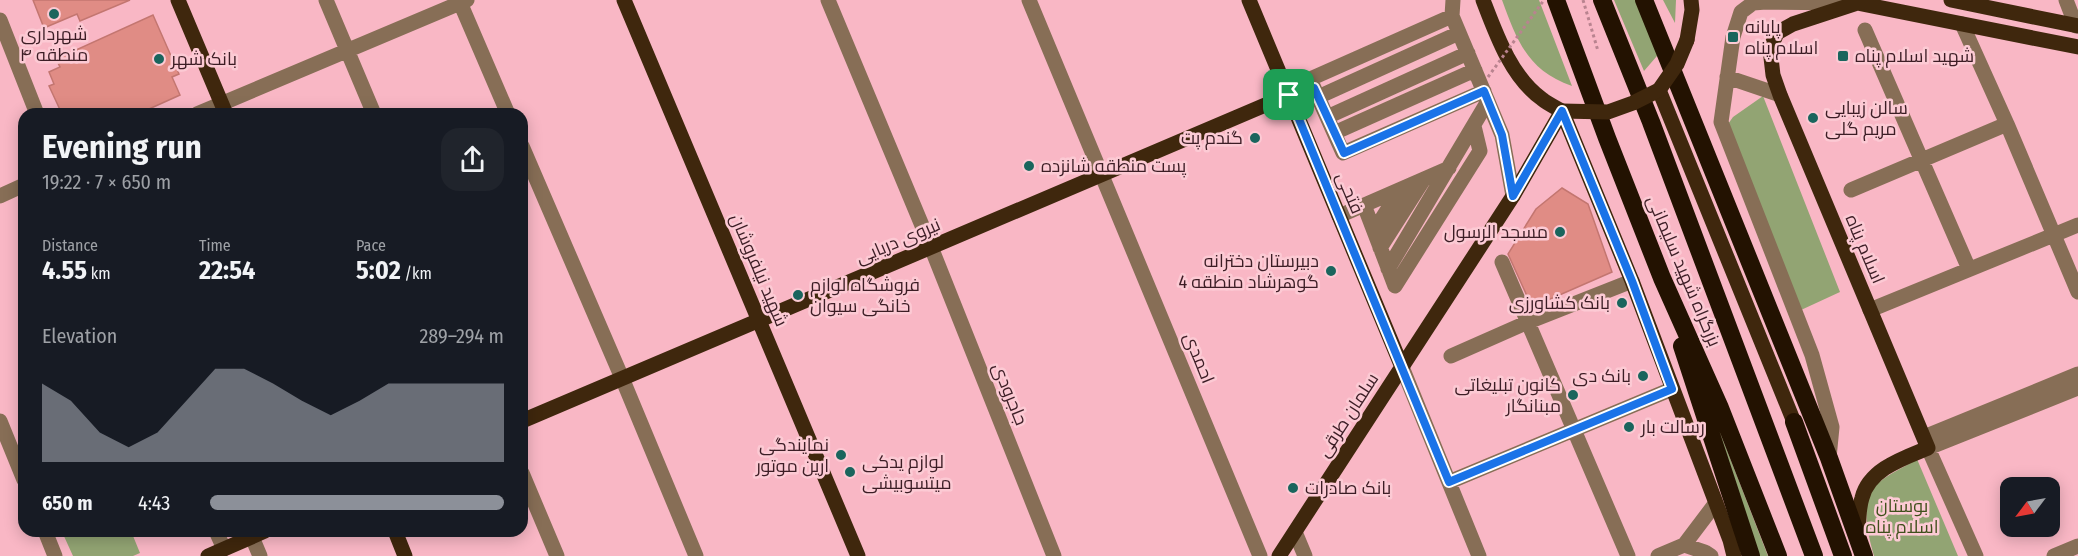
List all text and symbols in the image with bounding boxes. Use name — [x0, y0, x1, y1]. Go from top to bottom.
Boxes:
marker: شهرداری منطقه ۴ — [47, 7, 61, 21]
place label: پایانه اسلام پناه — [1745, 16, 1818, 60]
place label: شهرداری منطقه ۴ — [20, 23, 88, 66]
marker: پایانه اسلام پناه — [1726, 30, 1740, 44]
place label: شهید اسلام پناه — [1855, 45, 1974, 68]
place label: بانک شهر — [170, 48, 237, 70]
marker: شهید اسلام پناه — [1836, 49, 1850, 63]
marker: بانک شهر — [152, 52, 166, 66]
pin — [1263, 69, 1314, 120]
icon: arrive — [1272, 78, 1305, 111]
place label: سالن زیبایی مریم گلی — [1825, 97, 1908, 141]
marker: سالن زیبایی مریم گلی — [1806, 111, 1820, 125]
text: Evening run — [42, 127, 202, 167]
place label: گندم پت — [1181, 127, 1243, 150]
button: share — [441, 128, 504, 191]
marker: گندم پت — [1248, 131, 1262, 145]
place label: پست منطقه شانزده — [1041, 155, 1186, 178]
marker: پست منطقه شانزده — [1022, 159, 1036, 173]
street label: فتحی — [1331, 169, 1369, 217]
text: 19:22 · 7 × 650 m — [42, 170, 171, 194]
street label: بزرگراه شهید سلیمانی — [1642, 192, 1726, 350]
street label: شهید نیلفروشان — [725, 210, 793, 330]
street label: اسلام پناه — [1840, 211, 1889, 287]
street label: نیروی دریایی — [852, 213, 944, 269]
place label: مسجد الرسول — [1444, 221, 1548, 243]
marker: مسجد الرسول — [1553, 225, 1567, 239]
text: Distance — [42, 236, 98, 255]
text: Time — [199, 236, 231, 255]
text: Pace — [356, 236, 386, 255]
place label: دبیرستان دخترانه گوهرشاد منطقه 4 — [1178, 250, 1319, 293]
text: 4.55 — [42, 255, 87, 286]
text: 22:54 — [199, 255, 255, 286]
text: 5:02 — [356, 255, 401, 286]
text: km — [87, 264, 111, 283]
text: /km — [401, 264, 432, 283]
marker: دبیرستان دخترانه گوهرشاد منطقه 4 — [1324, 264, 1338, 278]
place label: فروشگاه لوازم خانگی سیوان — [810, 274, 920, 317]
marker: فروشگاه لوازم خانگی سیوان — [791, 288, 805, 302]
place label: بانک کشاورزی — [1509, 292, 1610, 314]
marker: بانک کشاورزی — [1615, 296, 1629, 310]
text: Elevation — [42, 324, 117, 348]
text: 289–294 m — [420, 324, 504, 348]
street label: احمدی — [1179, 329, 1219, 387]
street label: جاجرودی — [988, 360, 1032, 428]
place label: بانک دی — [1572, 365, 1631, 387]
street label: سلمان طرقی — [1313, 369, 1383, 461]
marker: بانک دی — [1636, 369, 1650, 383]
place label: کانون تبلیغاتی مبنانگار — [1455, 374, 1561, 417]
marker: کانون تبلیغاتی مبنانگار — [1566, 388, 1580, 402]
place label: رسالت بار — [1640, 416, 1705, 438]
marker: رسالت بار — [1622, 420, 1636, 434]
place label: نمایندگی ارین موتور — [755, 434, 829, 477]
marker: نمایندگی ارین موتور — [834, 448, 848, 462]
place label: لوازم یدکی میتسوبیشی — [862, 451, 952, 494]
marker: لوازم یدکی میتسوبیشی — [843, 465, 857, 479]
place label: بانک صادرات — [1305, 477, 1391, 499]
north arrow — [2000, 477, 2060, 537]
map controls — [2000, 477, 2060, 537]
marker: بانک صادرات — [1286, 481, 1300, 495]
text: 650 m — [42, 491, 93, 515]
text: 4:43 — [138, 491, 170, 515]
park label: بوستان اسلام پناه — [1865, 495, 1939, 539]

